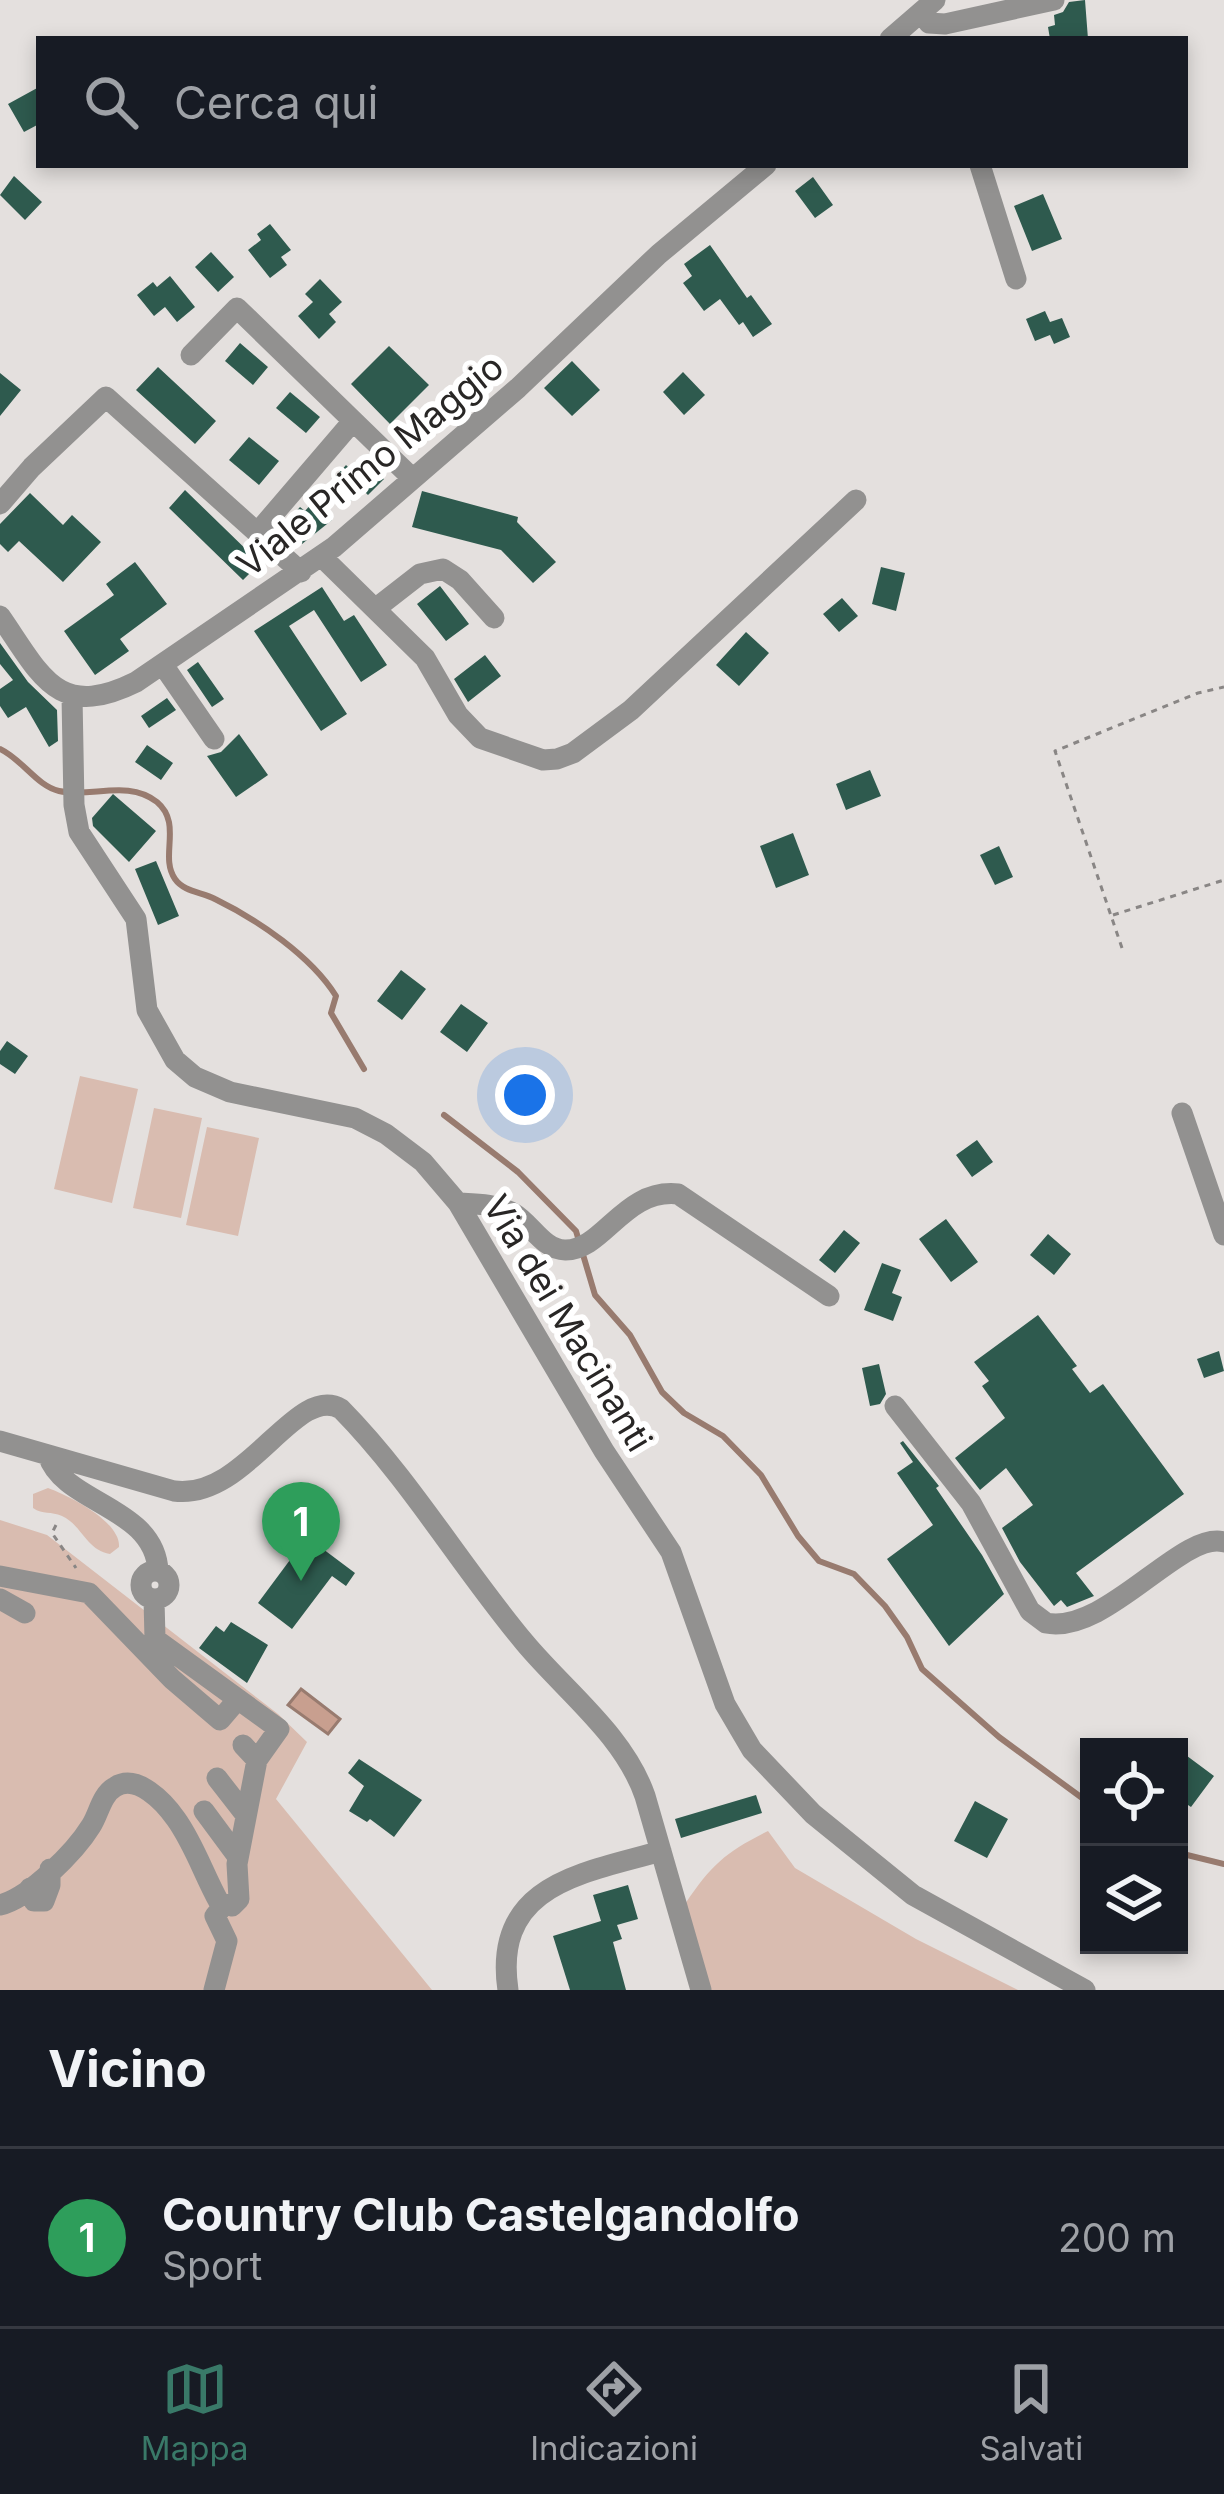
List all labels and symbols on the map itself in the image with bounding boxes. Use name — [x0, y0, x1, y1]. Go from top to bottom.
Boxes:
street label: Viale Primo Maggio — [228, 344, 512, 586]
your location — [495, 1065, 555, 1125]
street label: Via dei Macinanti — [474, 1187, 662, 1459]
pin: 1 — [262, 1482, 340, 1581]

